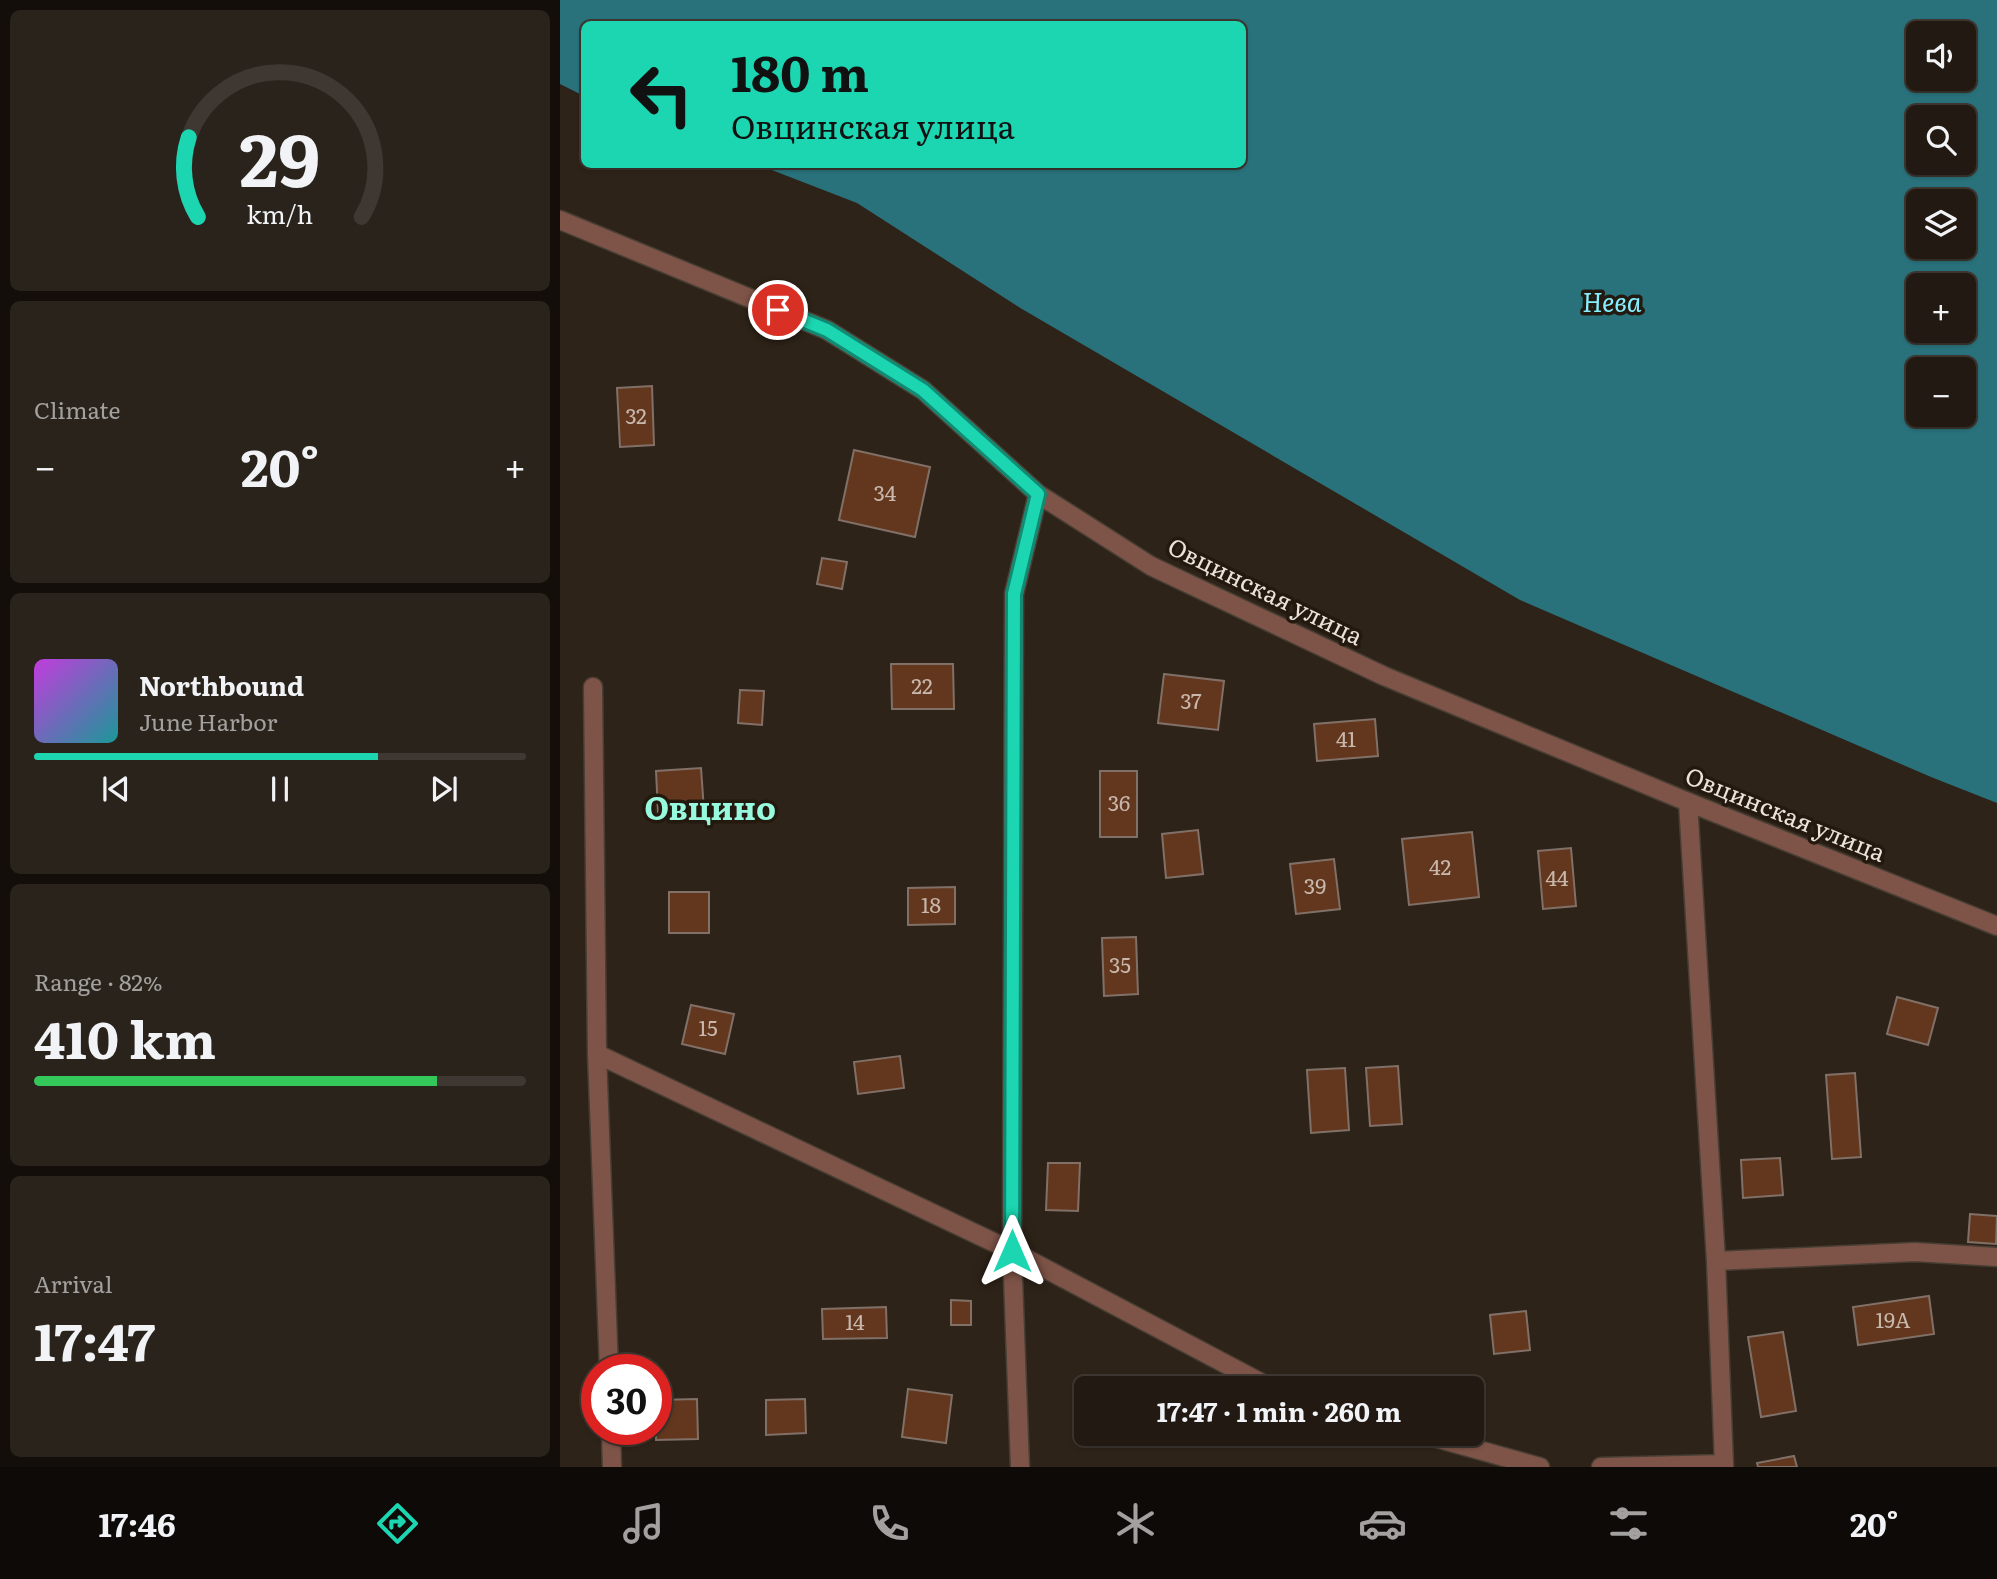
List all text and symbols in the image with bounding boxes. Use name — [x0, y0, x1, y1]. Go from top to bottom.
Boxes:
map controls — [1906, 21, 1976, 427]
button: sound — [1906, 21, 1976, 91]
text: 180 m — [731, 34, 869, 107]
icon: left — [616, 49, 707, 140]
text: 29 — [239, 101, 321, 209]
text: Овцинская улица — [731, 101, 1015, 149]
button: search — [1906, 105, 1976, 175]
button: layers — [1906, 189, 1976, 259]
text: km/h — [247, 195, 313, 232]
button: + — [1906, 273, 1976, 343]
pin — [748, 280, 808, 340]
water label: Нева — [1582, 281, 1642, 320]
icon: arrive — [759, 291, 797, 329]
button: − — [1906, 357, 1976, 427]
text: Climate — [34, 392, 120, 426]
house number: 32 — [625, 399, 647, 430]
text: 20° — [241, 426, 319, 503]
text: − — [34, 436, 56, 493]
text: + — [504, 436, 526, 493]
house number: 34 — [874, 476, 897, 507]
street label: Овцинская улица — [1163, 527, 1369, 652]
text: Northbound — [139, 665, 304, 704]
house number: 22 — [911, 669, 933, 700]
house number: 37 — [1180, 684, 1202, 715]
text: June Harbor — [139, 704, 277, 738]
house number: 41 — [1336, 722, 1357, 753]
street label: Овцинская улица — [1681, 757, 1891, 869]
icon: previous — [97, 770, 135, 808]
icon: pause — [261, 770, 299, 808]
icon: next — [425, 770, 463, 808]
district label: Овцино — [644, 782, 776, 830]
house number: 36 — [1108, 786, 1130, 817]
house number: 42 — [1429, 850, 1451, 881]
house number: 44 — [1545, 861, 1569, 892]
house number: 39 — [1304, 869, 1326, 900]
house number: 18 — [921, 888, 941, 919]
house number: 35 — [1109, 948, 1131, 979]
text: Range · 82% — [34, 964, 162, 998]
text: 410 km — [34, 998, 216, 1075]
house number: 15 — [698, 1011, 718, 1042]
position arrow — [975, 1214, 1049, 1288]
text: Arrival — [34, 1266, 113, 1300]
text: 17:47 — [34, 1300, 155, 1377]
house number: 19А — [1876, 1303, 1911, 1334]
house number: 14 — [845, 1305, 865, 1336]
speed limit sign: 30 — [581, 1354, 672, 1445]
text: 17:47 · 1 min · 260 m — [1157, 1391, 1401, 1430]
text: 17:46 — [99, 1499, 176, 1547]
icon: directions — [373, 1499, 422, 1548]
icon: music — [619, 1499, 668, 1548]
icon: phone — [865, 1499, 914, 1548]
icon: climate — [1111, 1499, 1160, 1548]
icon: car — [1358, 1499, 1407, 1548]
icon: filters — [1604, 1499, 1653, 1548]
text: 20° — [1850, 1499, 1898, 1547]

